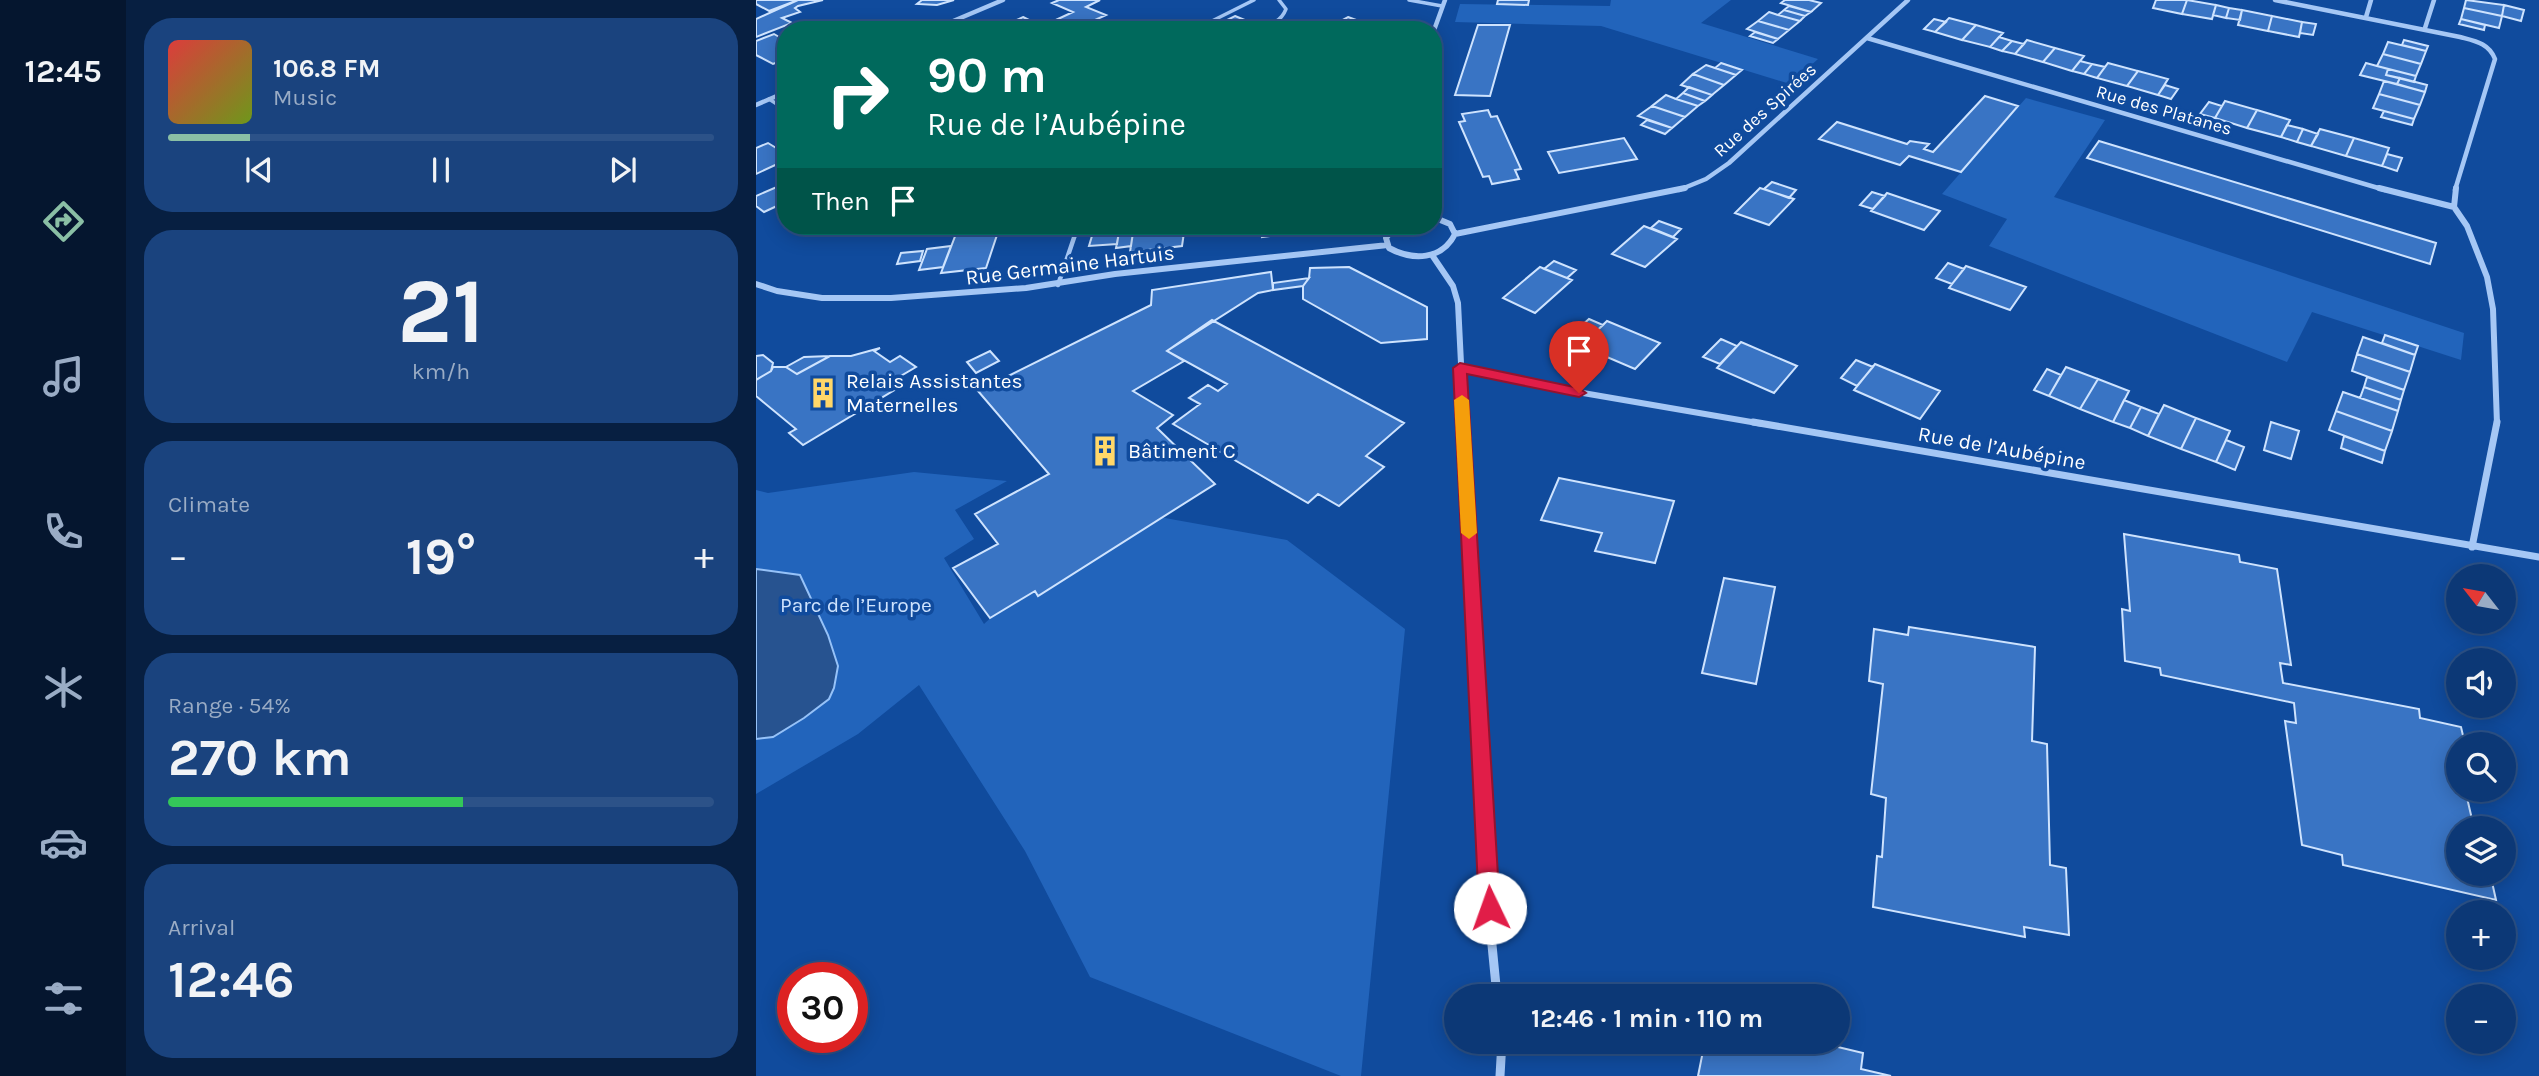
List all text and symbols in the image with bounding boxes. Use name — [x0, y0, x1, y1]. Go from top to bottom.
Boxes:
text: 90 m — [927, 47, 1047, 104]
icon: right — [812, 49, 903, 140]
text: 12:45 — [24, 53, 102, 90]
text: 106.8 FM — [273, 53, 380, 84]
street label: Rue des Spirées — [1709, 58, 1821, 162]
street label: Rue des Platanes — [2094, 80, 2234, 140]
text: Music — [273, 84, 337, 111]
text: Rue de l’Aubépine — [927, 106, 1186, 143]
icon: previous — [240, 151, 278, 189]
icon: pause — [422, 151, 460, 189]
icon: next — [604, 151, 642, 189]
icon: arrive — [884, 182, 922, 220]
text: Then — [812, 186, 870, 217]
icon: directions — [39, 197, 88, 246]
street label: Rue Germaine Hartuis — [964, 240, 1176, 290]
text: 21 — [397, 259, 485, 365]
pin — [1549, 321, 1609, 393]
icon: arrive — [1560, 332, 1598, 370]
icon: music — [39, 352, 88, 401]
text: km/h — [412, 358, 470, 385]
place label: Relais Assistantes Maternelles — [846, 369, 1023, 417]
building icon: Relais Assistantes Maternelles — [806, 376, 840, 410]
street label: Rue de l’Aubépine — [1916, 421, 2088, 475]
building icon: Bâtiment C — [1088, 434, 1122, 468]
place label: Bâtiment C — [1128, 439, 1236, 463]
text: Climate — [168, 491, 250, 518]
icon: phone — [39, 507, 88, 556]
text: 19° — [406, 526, 476, 587]
text: − — [168, 534, 188, 579]
text: + — [694, 534, 714, 579]
north arrow — [2446, 564, 2516, 634]
map controls — [2446, 564, 2516, 1054]
park label: Parc de l’Europe — [780, 593, 932, 617]
button: sound — [2446, 648, 2516, 718]
icon: climate — [39, 663, 88, 712]
text: Range · 54% — [168, 692, 291, 719]
text: 270 km — [168, 727, 351, 788]
button: search — [2446, 732, 2516, 802]
button: layers — [2446, 816, 2516, 886]
icon: car — [39, 818, 88, 867]
position arrow — [1453, 871, 1527, 945]
button: + — [2446, 900, 2516, 970]
text: Arrival — [168, 914, 235, 941]
text: 12:46 — [168, 949, 295, 1010]
speed limit sign: 30 — [777, 962, 868, 1053]
icon: filters — [39, 974, 88, 1023]
button: − — [2446, 984, 2516, 1054]
text: 12:46 · 1 min · 110 m — [1531, 1003, 1763, 1034]

